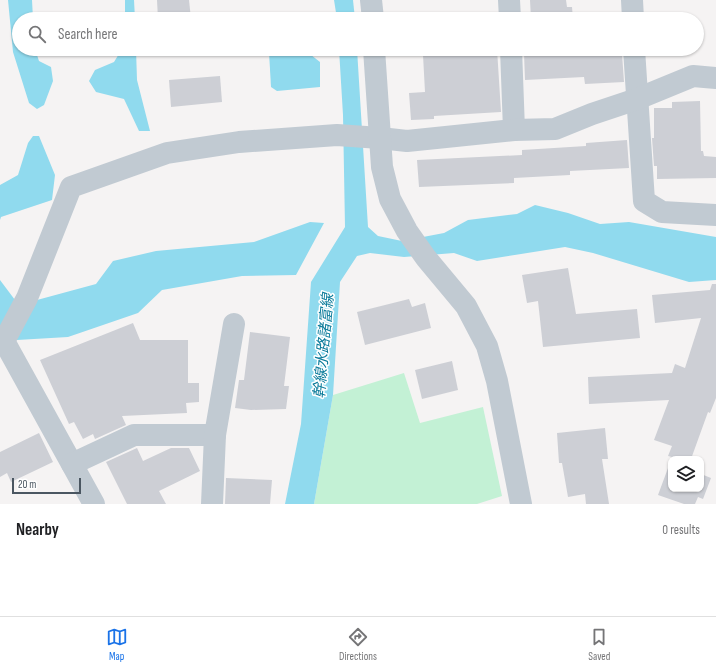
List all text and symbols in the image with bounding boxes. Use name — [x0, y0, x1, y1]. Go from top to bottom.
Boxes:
search box — [12, 12, 704, 56]
icon: search — [26, 23, 48, 45]
text: Search here — [58, 25, 118, 44]
water label: 幹線水路諸富線 — [310, 291, 338, 399]
map controls — [668, 456, 704, 492]
button: layers — [668, 456, 704, 492]
scale bar — [12, 476, 81, 495]
text: 20 m — [18, 478, 36, 491]
text: Nearby — [16, 520, 59, 540]
text: 0 results — [662, 522, 700, 538]
tab: Map — [106, 626, 128, 663]
tab: Directions — [339, 626, 377, 663]
tab: Saved — [588, 626, 610, 663]

